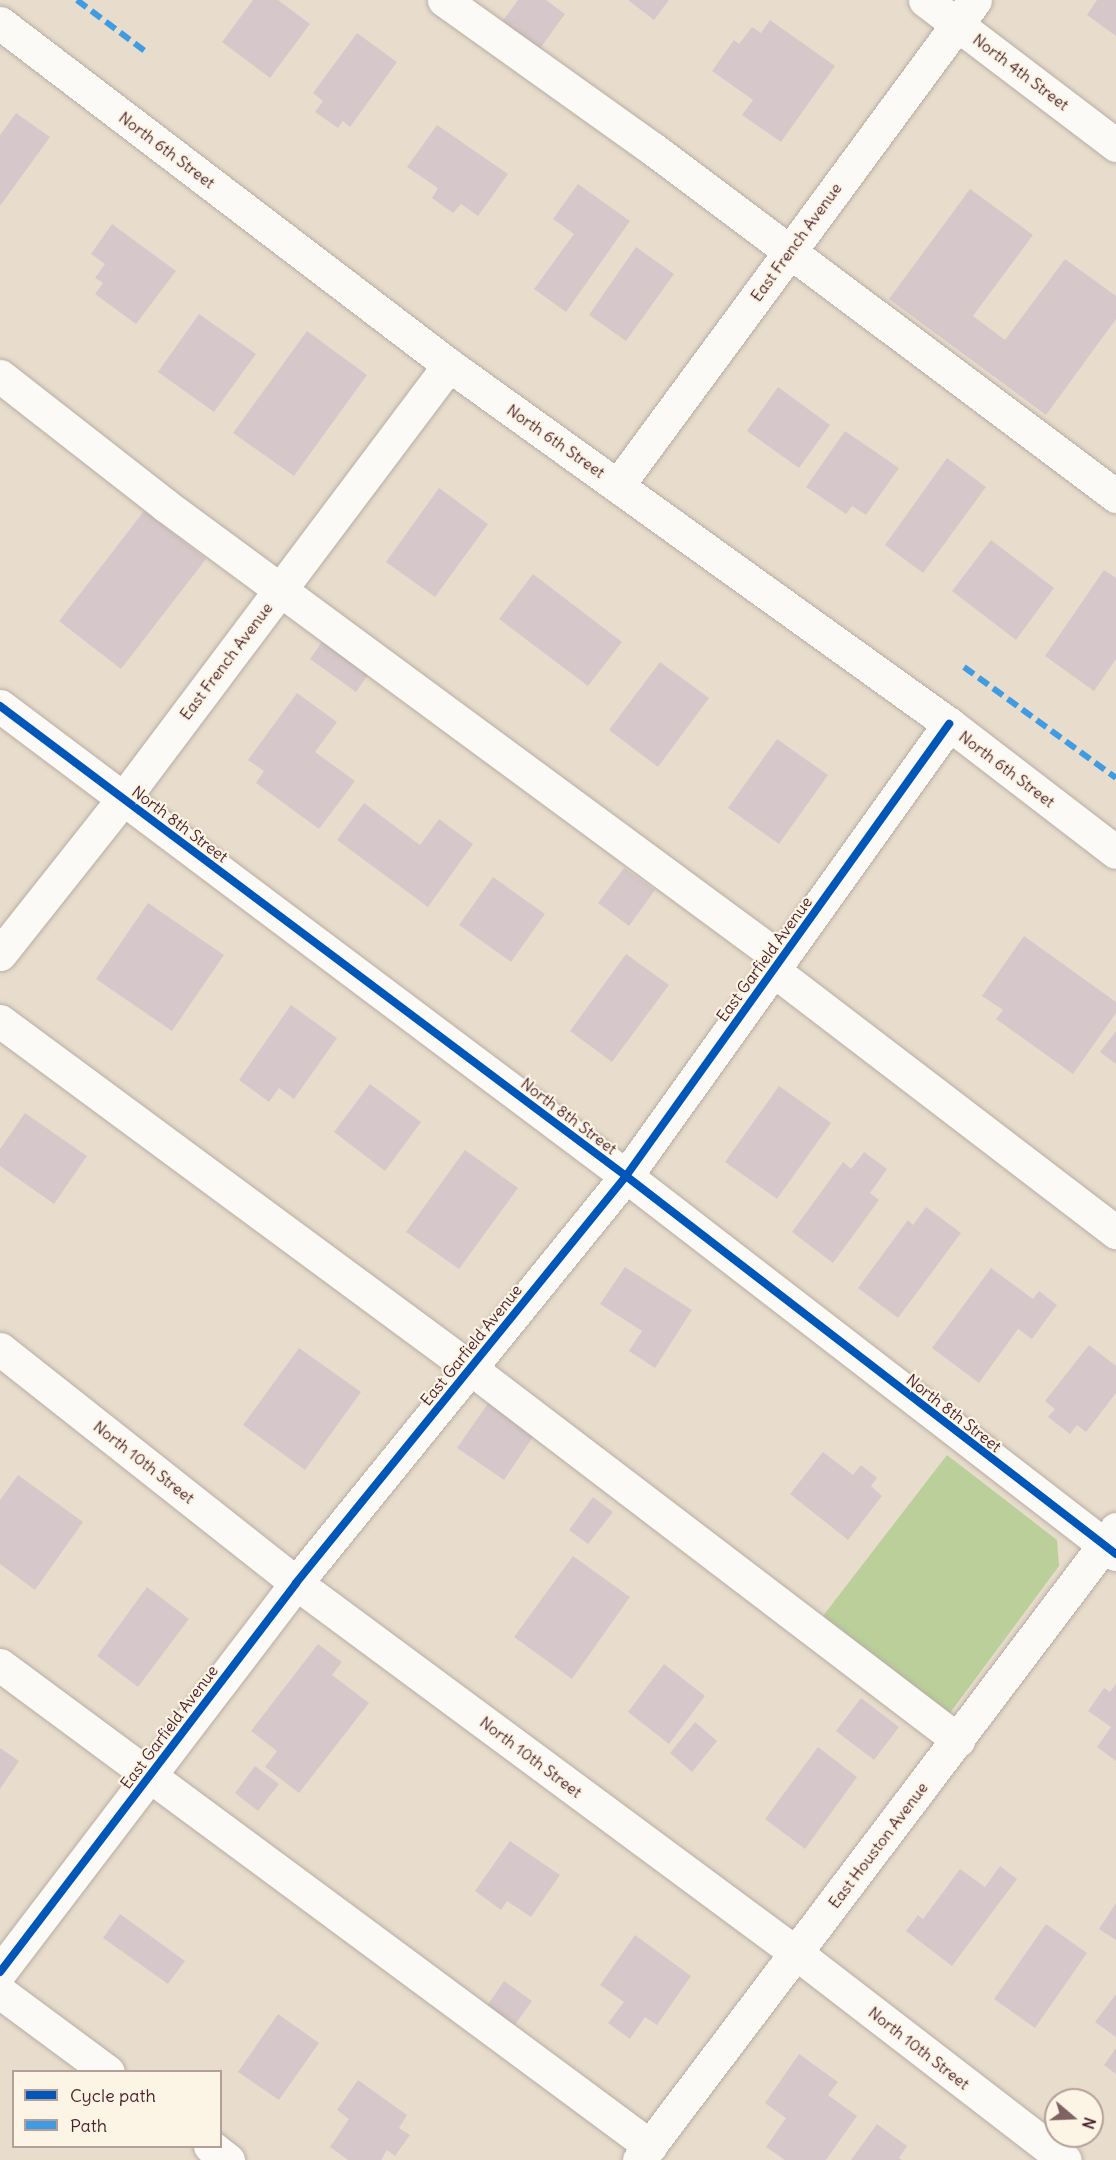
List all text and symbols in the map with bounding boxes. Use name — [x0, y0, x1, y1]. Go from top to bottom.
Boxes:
street label: North 4th Street — [969, 30, 1073, 114]
street label: North 6th Street — [115, 108, 219, 192]
street label: East French Avenue — [747, 179, 845, 305]
street label: North 6th Street — [503, 400, 609, 482]
street label: East French Avenue — [176, 599, 276, 723]
street label: North 6th Street — [955, 727, 1059, 811]
street label: North 8th Street — [128, 782, 232, 866]
street label: East Garfield Avenue — [712, 893, 816, 1025]
street label: North 8th Street — [517, 1074, 621, 1158]
street label: East Garfield Avenue — [416, 1281, 526, 1409]
street label: North 8th Street — [903, 1370, 1005, 1456]
street label: North 10th Street — [90, 1417, 198, 1507]
street label: East Garfield Avenue — [116, 1661, 222, 1793]
street label: North 10th Street — [476, 1712, 586, 1802]
street label: East Houston Avenue — [824, 1778, 932, 1912]
street label: North 10th Street — [865, 2003, 973, 2093]
legend — [12, 2070, 222, 2148]
text: Cycle path — [70, 2084, 156, 2107]
north arrow — [1044, 2088, 1104, 2148]
text: Path — [70, 2114, 107, 2137]
text: N — [1078, 2115, 1100, 2132]

